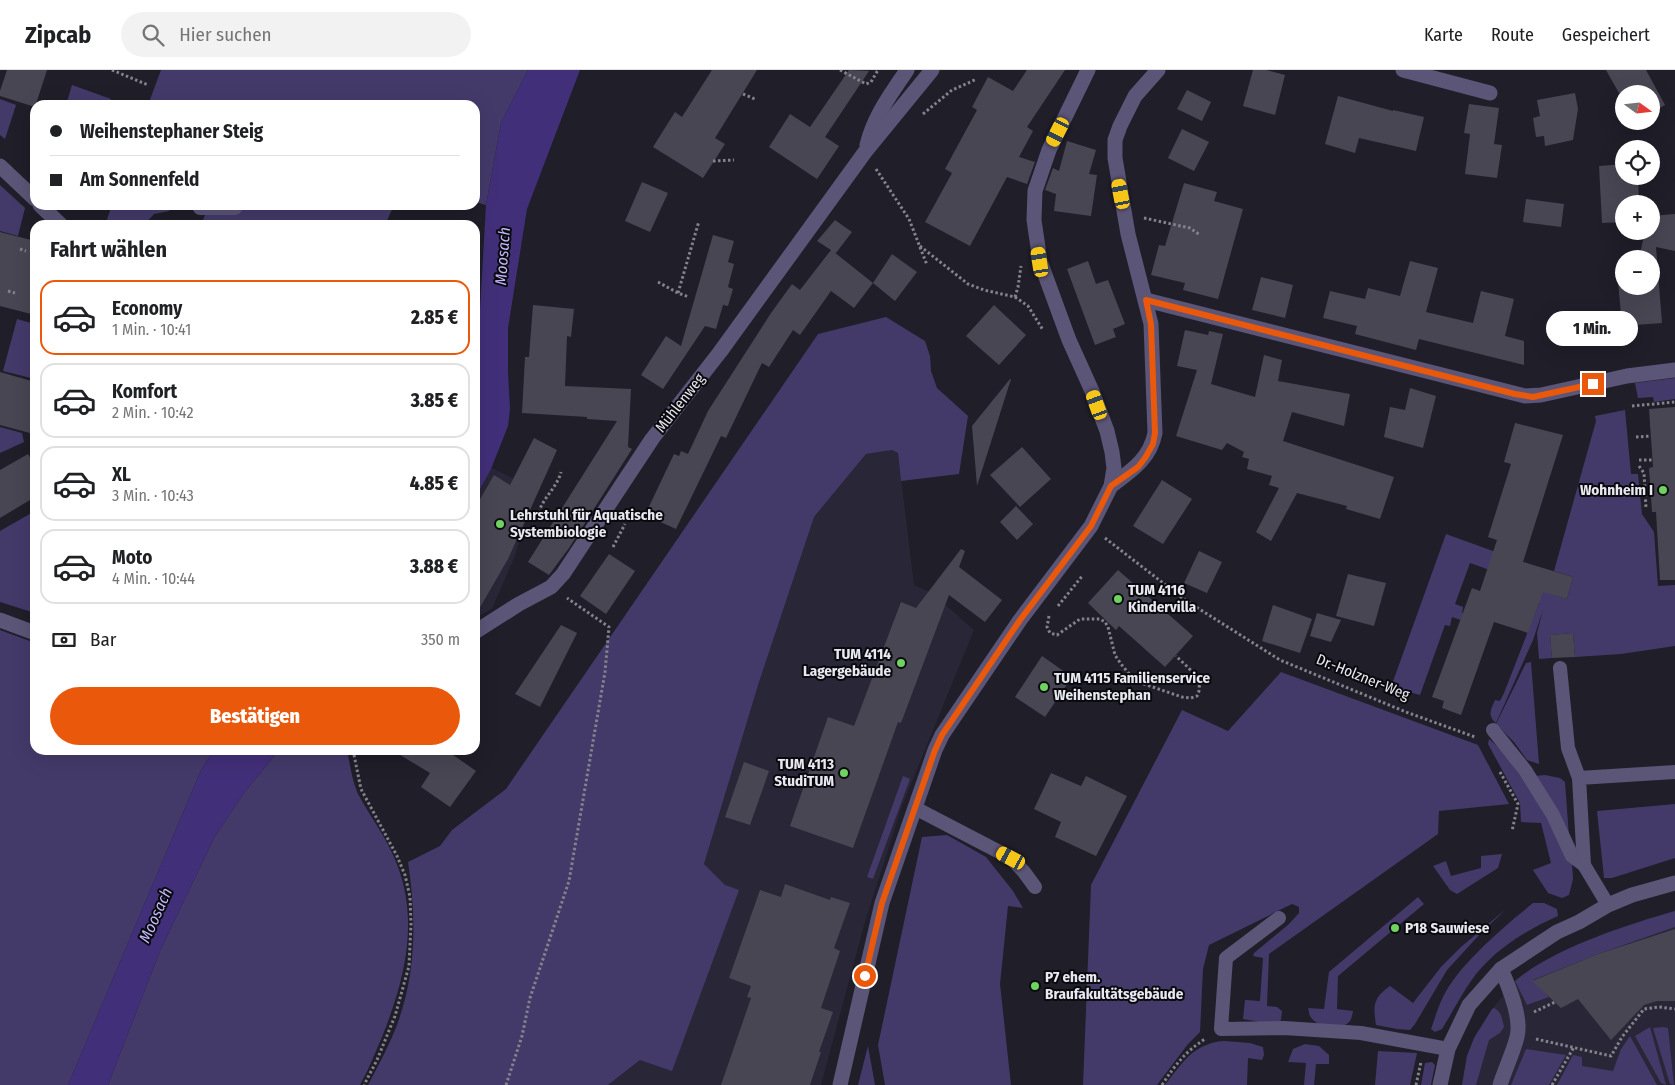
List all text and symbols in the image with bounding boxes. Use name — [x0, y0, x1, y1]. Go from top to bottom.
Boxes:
search box — [121, 12, 471, 57]
text: Zipcab — [25, 21, 91, 49]
icon: search — [139, 21, 167, 49]
text: Hier suchen — [179, 23, 272, 46]
text: Karte — [1424, 24, 1463, 46]
text: Route — [1491, 24, 1534, 46]
text: Gespeichert — [1562, 24, 1650, 46]
north arrow — [1615, 85, 1660, 130]
map controls — [1615, 85, 1660, 295]
car — [1044, 115, 1071, 149]
text: Weihenstephaner Steig — [80, 120, 263, 143]
button: locate — [1615, 140, 1660, 185]
text: Am Sonnenfeld — [80, 168, 199, 191]
car — [1110, 178, 1131, 210]
button: + — [1615, 195, 1660, 240]
water label: Moosach — [491, 226, 514, 286]
text: Fahrt wählen — [50, 236, 167, 263]
car — [1030, 246, 1049, 278]
button: − — [1615, 250, 1660, 295]
icon: car — [52, 295, 97, 340]
text: Economy — [112, 297, 182, 320]
text: 2.85 € — [411, 306, 458, 329]
callout: 1 Min. — [1547, 312, 1639, 346]
text: 1 Min. — [1573, 319, 1611, 338]
text: 1 Min. · 10:41 — [112, 320, 191, 339]
street label: Mühlenweg — [651, 370, 709, 436]
route end — [1582, 373, 1604, 395]
icon: car — [52, 378, 97, 423]
text: Komfort — [112, 380, 177, 403]
car — [1084, 388, 1109, 422]
text: 3.85 € — [411, 389, 458, 412]
text: 2 Min. · 10:42 — [112, 403, 193, 422]
icon: car — [52, 461, 97, 506]
text: XL — [112, 463, 131, 486]
text: 4.85 € — [410, 472, 458, 495]
place label: Wohnheim I — [1580, 481, 1653, 499]
marker: Wohnheim I — [1657, 484, 1669, 496]
text: 3 Min. · 10:43 — [112, 486, 194, 505]
place label: Lehrstuhl für Aquatische Systembiologie — [510, 506, 663, 541]
marker: Lehrstuhl für Aquatische Systembiologie — [494, 518, 506, 530]
icon: car — [52, 544, 97, 589]
text: Moto — [112, 546, 152, 569]
text: 3.88 € — [410, 555, 458, 578]
text: 4 Min. · 10:44 — [112, 569, 195, 588]
place label: TUM 4116 Kindervilla — [1128, 581, 1197, 616]
marker: TUM 4116 Kindervilla — [1112, 593, 1124, 605]
icon: cash — [50, 626, 78, 654]
text: Bar — [90, 628, 116, 651]
text: 350 m — [421, 630, 460, 649]
place label: TUM 4114 Lagergebäude — [803, 645, 891, 680]
street label: Dr.-Holzner-Weg — [1314, 650, 1412, 704]
marker: TUM 4114 Lagergebäude — [895, 657, 907, 669]
place label: TUM 4115 Familienservice Weihenstephan — [1054, 669, 1210, 704]
marker: TUM 4115 Familienservice Weihenstephan — [1038, 681, 1050, 693]
button: Bestätigen — [50, 687, 460, 745]
place label: TUM 4113 StudiTUM — [774, 755, 834, 790]
marker: TUM 4113 StudiTUM — [838, 767, 850, 779]
car — [994, 844, 1027, 872]
water label: Moosach — [135, 885, 176, 946]
place label: P18 Sauwiese — [1405, 919, 1490, 937]
marker: P18 Sauwiese — [1389, 922, 1401, 934]
route start — [854, 965, 876, 987]
place label: P7 ehem. Braufakultätsgebäude — [1045, 968, 1184, 1003]
marker: P7 ehem. Braufakultätsgebäude — [1029, 980, 1041, 992]

